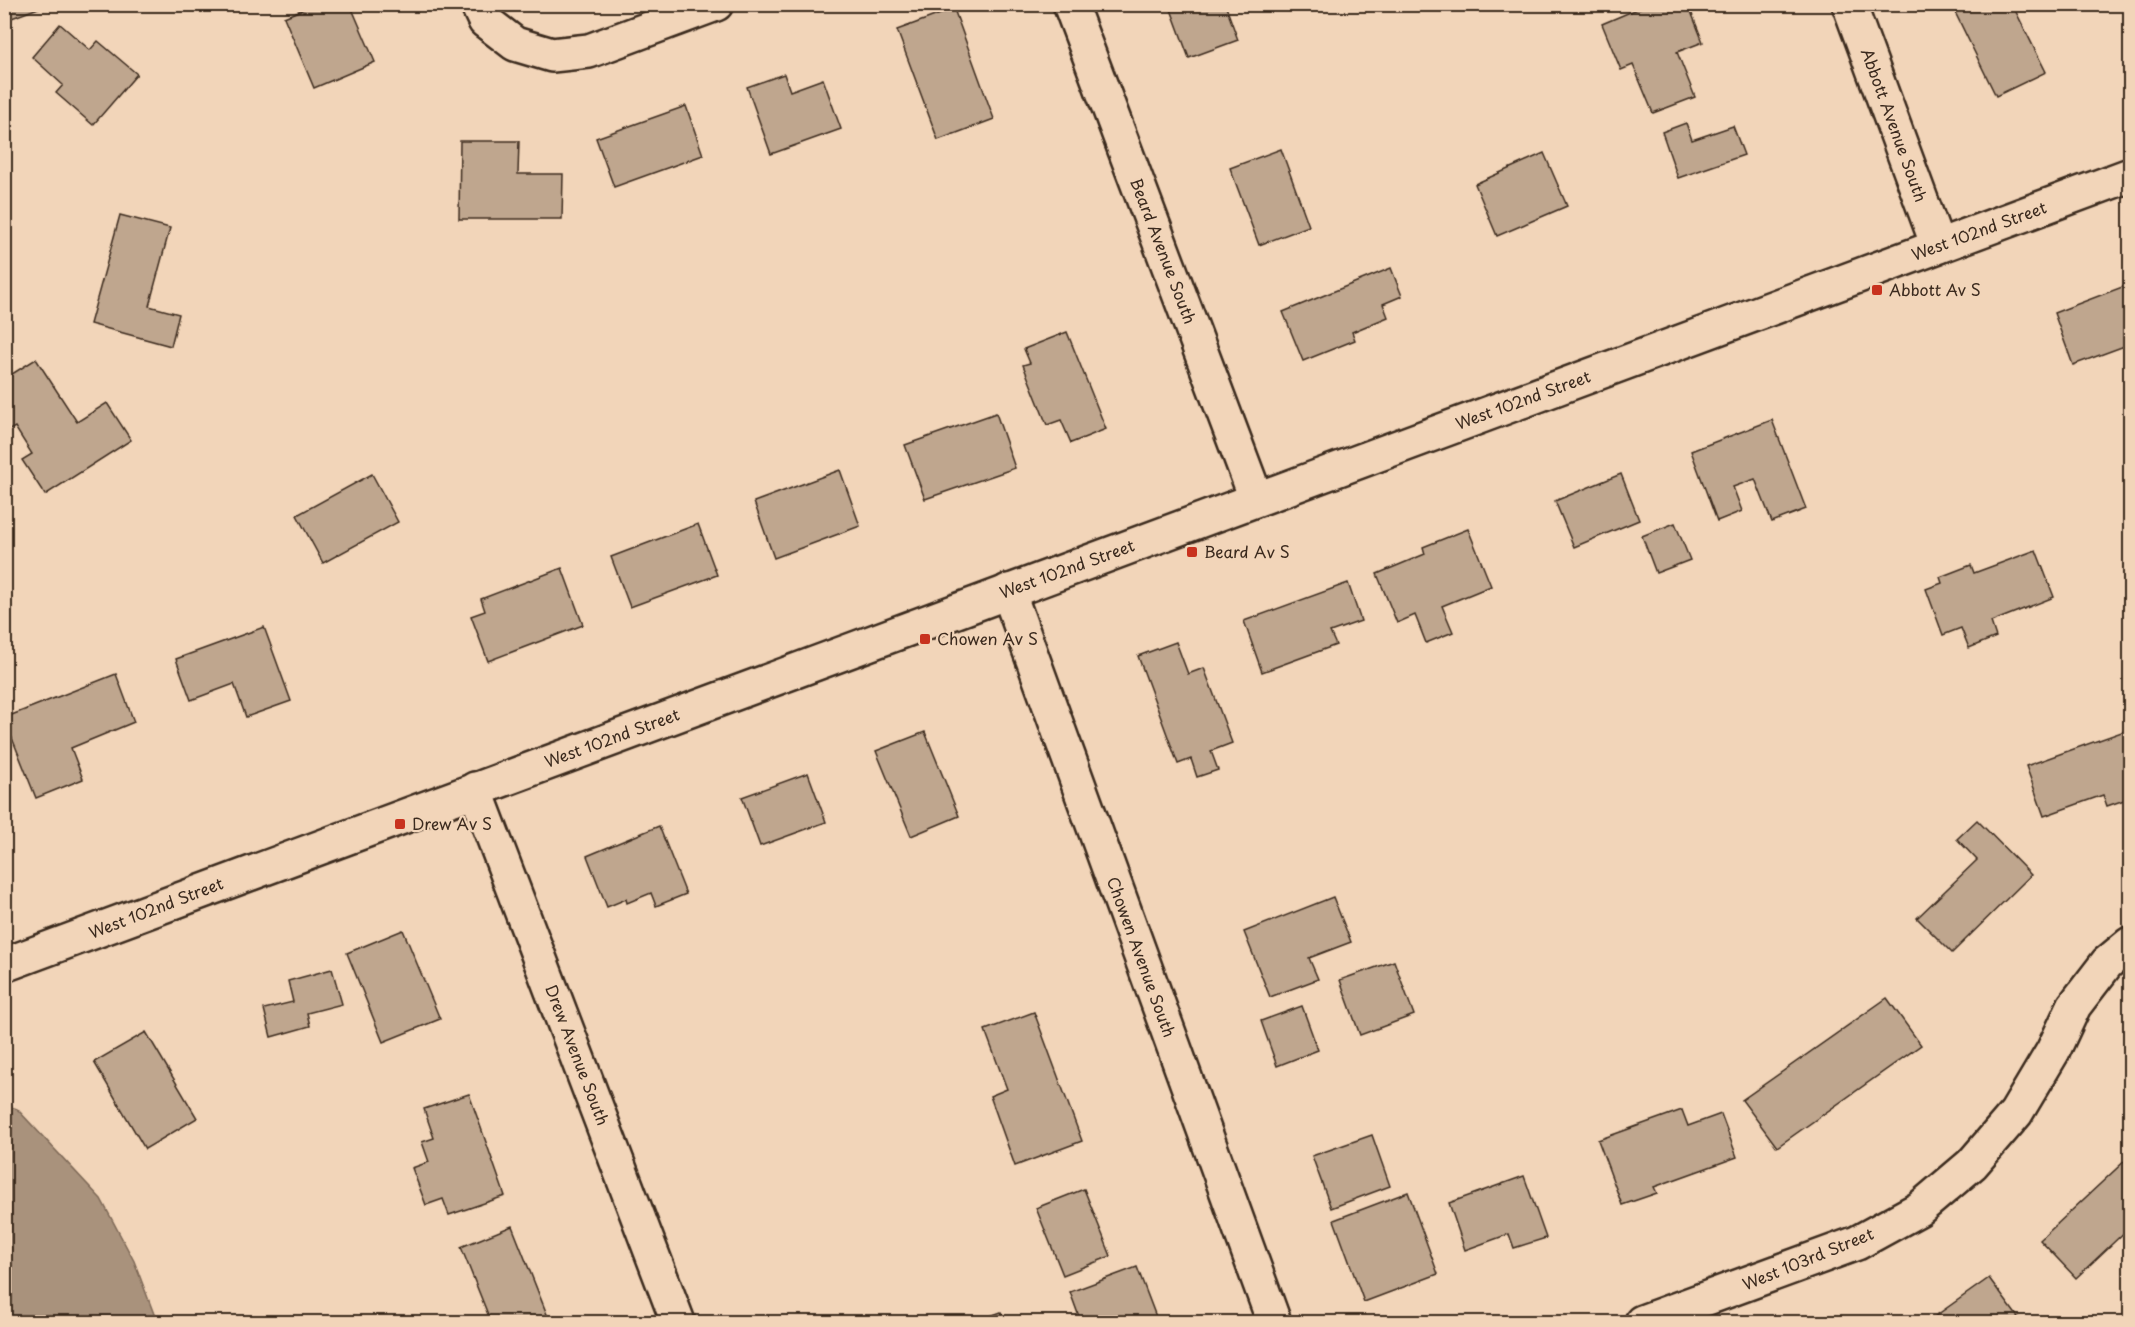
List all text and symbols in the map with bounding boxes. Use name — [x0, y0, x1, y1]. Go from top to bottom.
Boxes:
street label: Abbott Avenue South — [1856, 44, 1934, 205]
street label: Beard Avenue South — [1125, 174, 1203, 327]
street label: West 102nd Street — [1908, 194, 2050, 266]
place label: Abbott Av S — [1889, 277, 1981, 301]
marker: Abbott Av S — [1870, 283, 1884, 297]
street label: West 102nd Street — [1452, 363, 1594, 435]
street label: West 102nd Street — [996, 532, 1138, 604]
place label: Beard Av S — [1204, 539, 1290, 563]
marker: Beard Av S — [1185, 545, 1199, 559]
place label: Chowen Av S — [937, 626, 1038, 650]
marker: Chowen Av S — [918, 632, 932, 646]
street label: West 102nd Street — [541, 701, 683, 773]
place label: Drew Av S — [412, 811, 492, 835]
marker: Drew Av S — [393, 817, 407, 831]
street label: West 102nd Street — [85, 870, 227, 944]
street label: Chowen Avenue South — [1102, 873, 1182, 1040]
street label: Drew Avenue South — [540, 981, 616, 1128]
street label: West 103rd Street — [1738, 1221, 1877, 1295]

